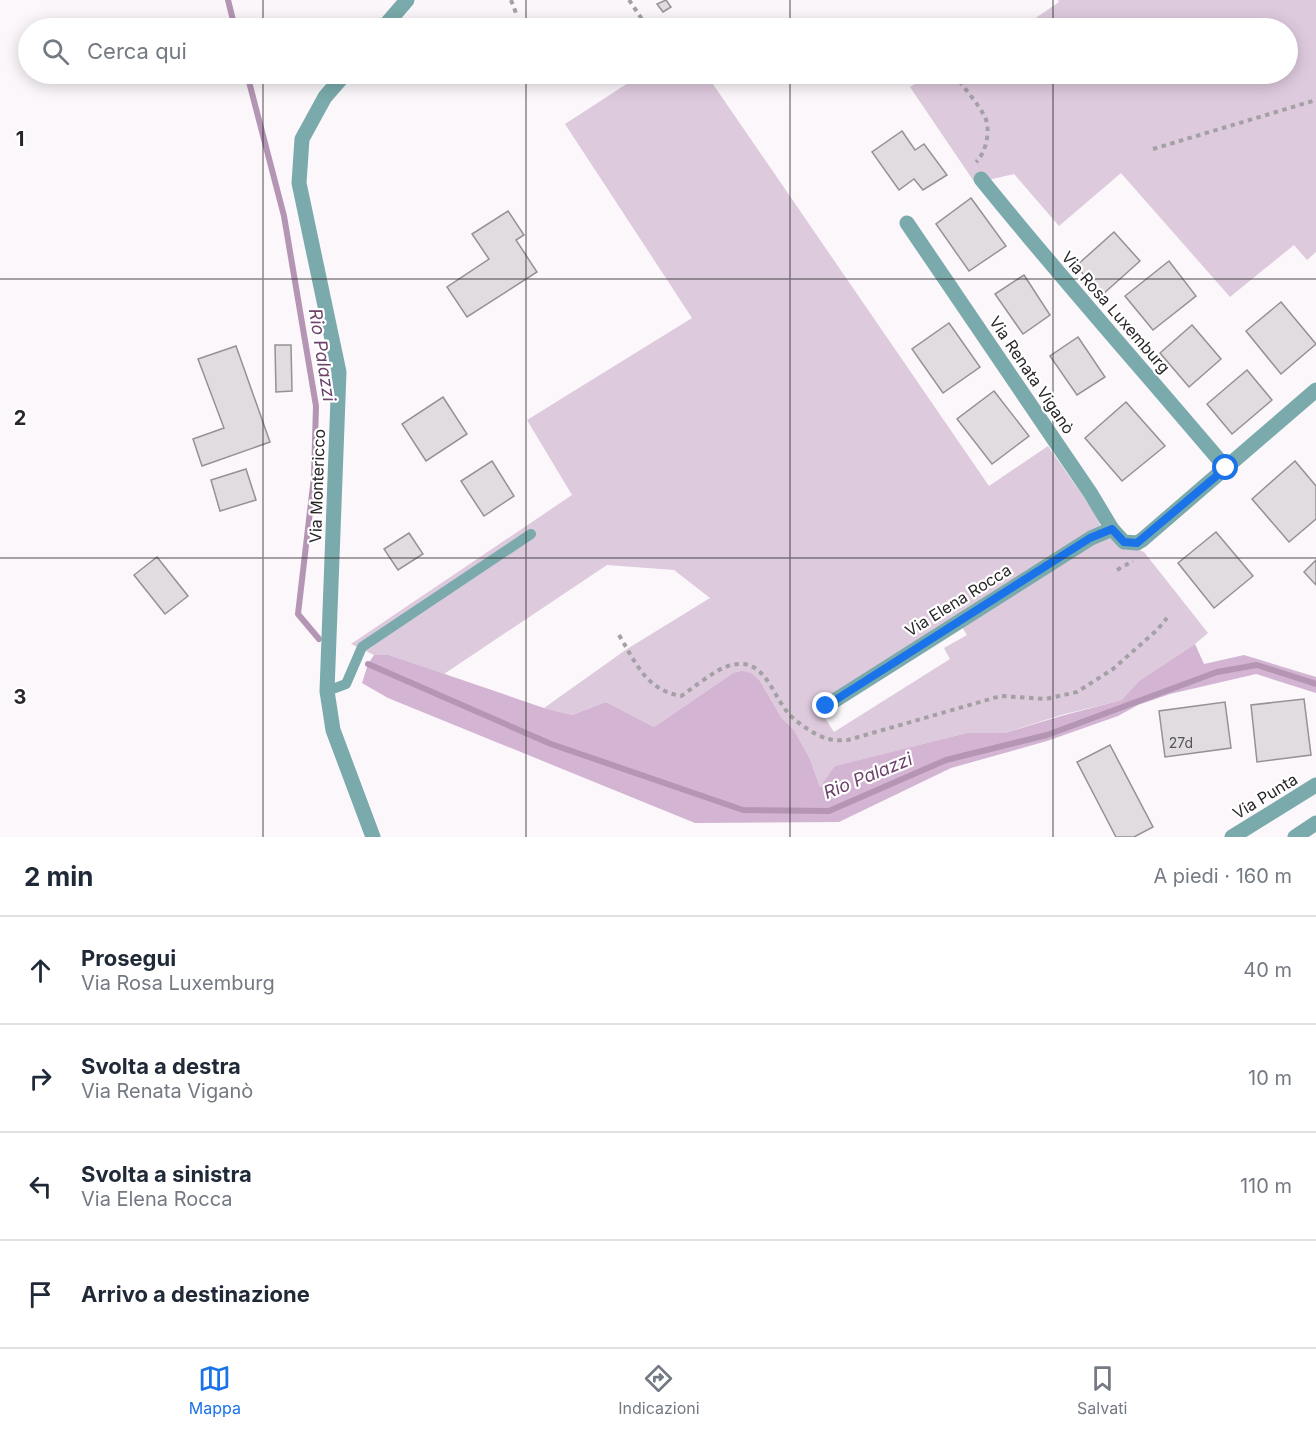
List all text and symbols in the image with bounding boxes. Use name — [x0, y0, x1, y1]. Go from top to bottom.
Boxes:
search box — [18, 18, 1298, 84]
icon: search — [39, 35, 72, 68]
text: Cerca qui — [87, 38, 187, 64]
text: 1 — [16, 127, 24, 151]
street label: Via Rosa Luxemburg — [1058, 247, 1174, 377]
water label: Rio Palazzi — [305, 307, 340, 404]
street label: Via Renata Viganò — [985, 312, 1079, 438]
text: 2 — [14, 406, 26, 430]
street label: Via Montericco — [305, 429, 329, 543]
route start — [1212, 454, 1238, 480]
street label: Via Elena Rocca — [901, 559, 1015, 641]
text: 3 — [14, 685, 26, 709]
route end — [812, 692, 838, 718]
house number: 27d — [1169, 734, 1193, 751]
water label: Rio Palazzi — [820, 748, 916, 803]
street label: Via Punta — [1229, 769, 1301, 823]
text: 2 min — [24, 861, 94, 892]
text: A piedi · 160 m — [1153, 864, 1292, 888]
text: Prosegui — [81, 945, 176, 971]
icon: ahead — [24, 954, 57, 987]
text: 40 m — [1243, 958, 1292, 982]
text: Via Rosa Luxemburg — [81, 971, 275, 995]
text: Svolta a destra — [81, 1053, 241, 1079]
icon: right — [24, 1062, 57, 1095]
text: 10 m — [1248, 1066, 1292, 1090]
text: Via Renata Viganò — [81, 1079, 253, 1103]
text: Svolta a sinistra — [81, 1161, 252, 1187]
icon: left — [24, 1170, 57, 1203]
text: 110 m — [1240, 1174, 1292, 1198]
text: Via Elena Rocca — [81, 1187, 233, 1211]
icon: arrive — [24, 1278, 57, 1311]
text: Arrivo a destinazione — [81, 1281, 310, 1307]
tab: Mappa — [189, 1362, 241, 1418]
tab: Indicazioni — [618, 1362, 700, 1418]
tab: Salvati — [1077, 1362, 1127, 1418]

